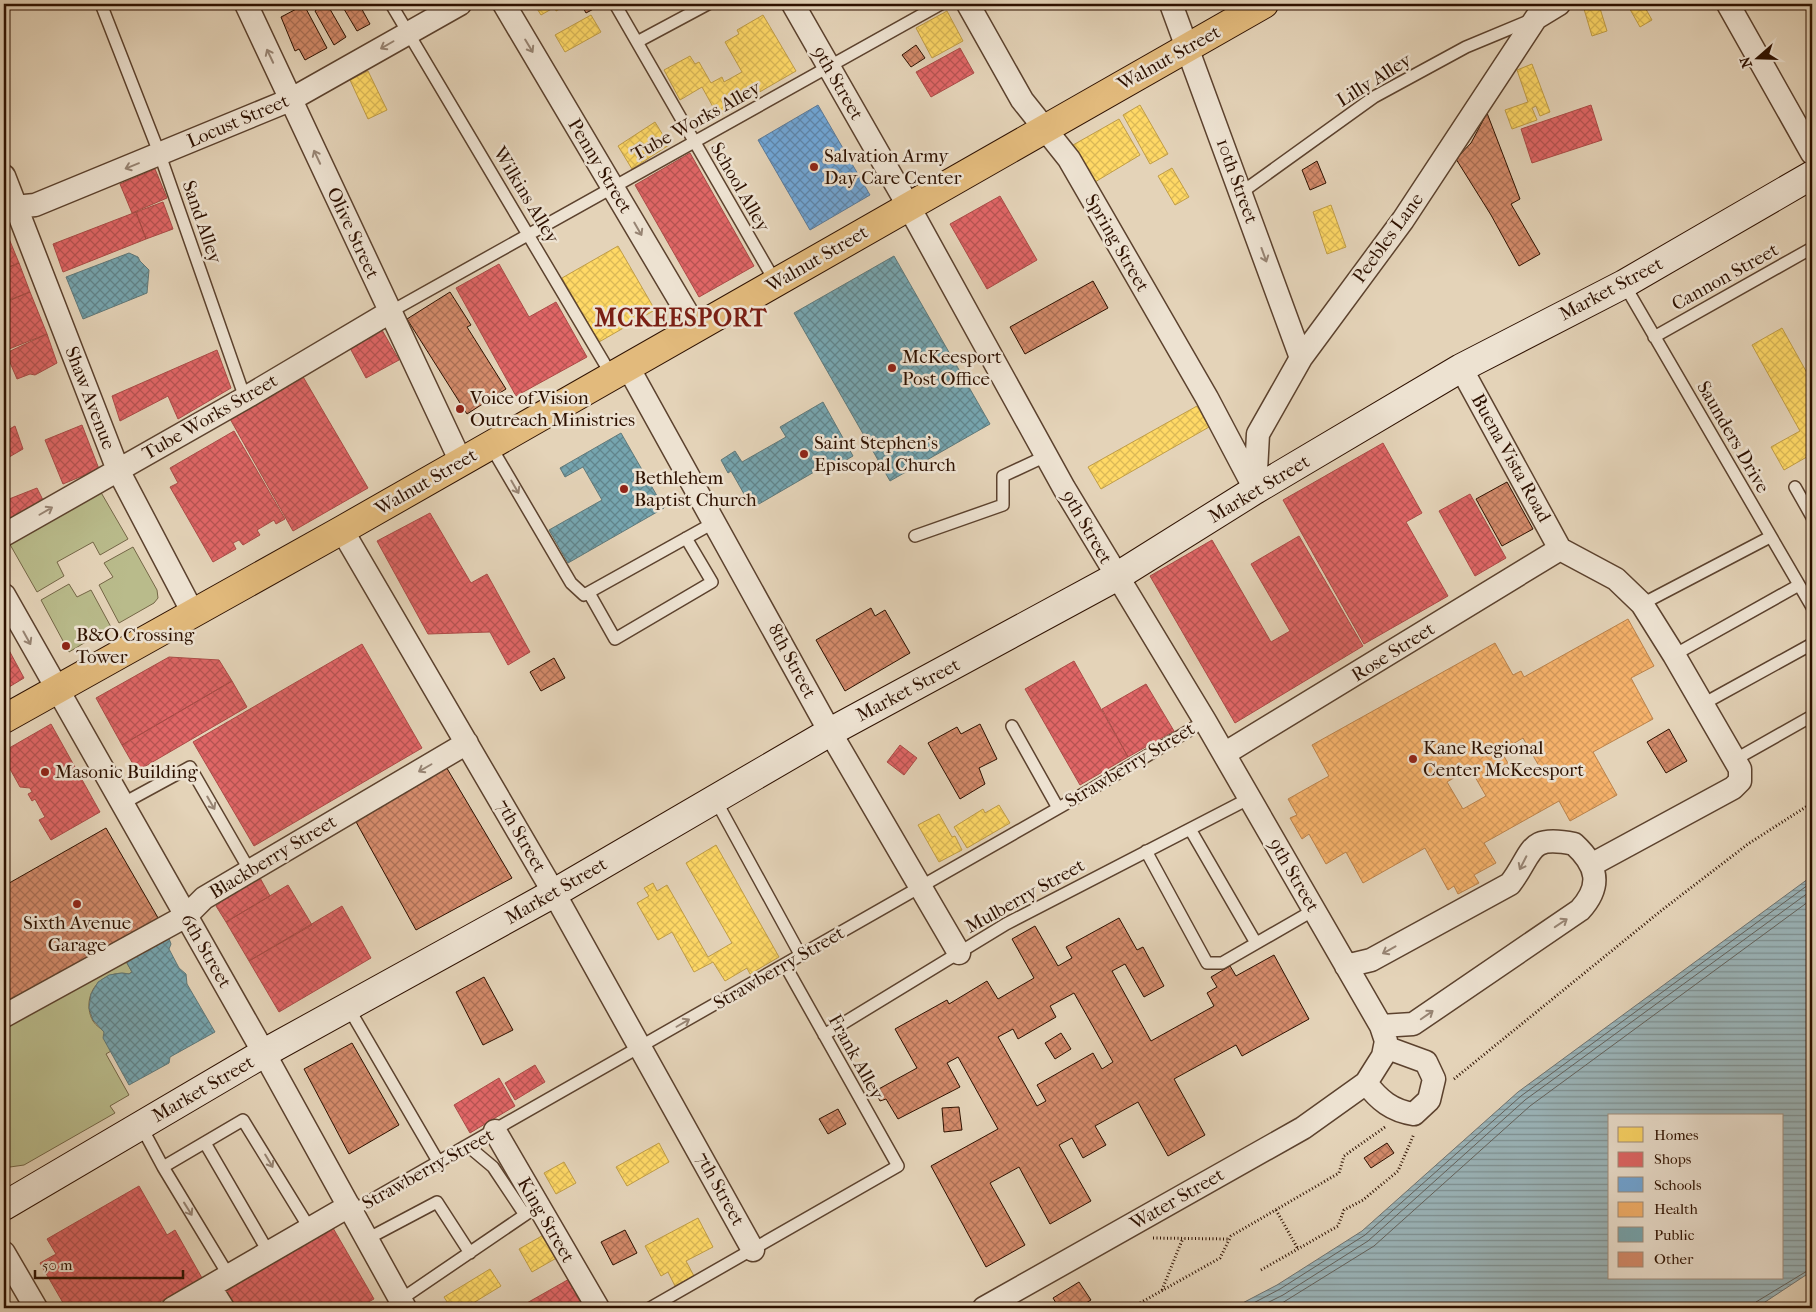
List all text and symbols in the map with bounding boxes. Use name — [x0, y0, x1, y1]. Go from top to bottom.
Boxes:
street label: Walnut Street — [1113, 21, 1224, 96]
north arrow — [1734, 32, 1784, 82]
one-way arrow — [525, 38, 535, 52]
one-way arrow — [380, 41, 395, 50]
street label: 9th Street — [808, 42, 868, 124]
street label: Lilly Alley — [1333, 48, 1416, 111]
one-way arrow — [264, 49, 274, 64]
text: N — [1736, 54, 1756, 70]
street label: Tube Works Alley — [628, 76, 765, 166]
street label: Locust Street — [184, 90, 292, 152]
street label: Penny Street — [563, 115, 637, 217]
street label: 10th Street — [1211, 136, 1263, 227]
street label: School Alley — [706, 139, 775, 236]
street label: Wilkins Alley — [488, 142, 564, 248]
place label: Salvation Army Day Care Center — [824, 145, 962, 189]
one-way arrow — [312, 150, 321, 165]
marker: Salvation Army Day Care Center — [808, 161, 820, 173]
one-way arrow — [125, 162, 140, 171]
street label: Sand Alley — [178, 178, 227, 267]
street label: Olive Street — [322, 184, 384, 282]
street label: Peebles Lane — [1348, 189, 1428, 287]
street label: Spring Street — [1080, 190, 1154, 296]
street label: Walnut Street — [761, 221, 872, 298]
one-way arrow — [633, 222, 643, 236]
street label: Cannon Street — [1668, 239, 1782, 315]
one-way arrow — [1260, 246, 1269, 262]
street label: Market Street — [1556, 252, 1667, 325]
district label: MCKEESPORT — [594, 304, 768, 332]
street label: Shaw Avenue — [60, 343, 120, 453]
place label: McKeesport Post Office — [902, 346, 1002, 390]
marker: McKeesport Post Office — [886, 362, 898, 374]
street label: Tube Works Street — [139, 369, 282, 465]
street label: Saunders Drive — [1692, 377, 1774, 497]
place label: Voice of Vision Outreach Ministries — [469, 387, 635, 431]
street label: Buena Vista Road — [1467, 390, 1556, 527]
marker: Voice of Vision Outreach Ministries — [454, 403, 466, 415]
place label: Saint Stephen's Episcopal Church — [814, 432, 956, 476]
street label: Walnut Street — [370, 444, 481, 521]
marker: Saint Stephen's Episcopal Church — [798, 448, 810, 460]
street label: Market Street — [1204, 450, 1314, 528]
place label: Bethlehem Baptist Church — [634, 467, 757, 511]
one-way arrow — [510, 479, 520, 494]
marker: Bethlehem Baptist Church — [618, 483, 630, 495]
street label: 9th Street — [1057, 486, 1117, 568]
one-way arrow — [38, 506, 53, 515]
street label: Rose Street — [1347, 618, 1439, 686]
street label: 8th Street — [763, 620, 821, 702]
place label: B&O Crossing Tower — [76, 624, 195, 668]
one-way arrow — [23, 630, 33, 644]
marker: B&O Crossing Tower — [60, 640, 72, 652]
street label: Market Street — [853, 653, 964, 726]
street label: Strawberry Street — [1061, 718, 1199, 812]
place label: Kane Regional Center McKeesport — [1423, 737, 1584, 781]
marker: Kane Regional Center McKeesport — [1407, 753, 1419, 765]
place label: Masonic Building — [55, 761, 198, 783]
one-way arrow — [418, 764, 432, 774]
marker: Masonic Building — [39, 766, 51, 778]
one-way arrow — [206, 795, 216, 809]
street label: 7th Street — [491, 795, 551, 877]
street label: Blackberry Street — [206, 810, 341, 904]
street label: 9th Street — [1264, 834, 1324, 916]
street label: Market Street — [501, 853, 611, 929]
street label: Mulberry Street — [962, 854, 1089, 938]
one-way arrow — [1518, 855, 1527, 870]
marker: Sixth Avenue Garage — [71, 898, 83, 910]
street label: 6th Street — [176, 910, 236, 992]
place label: Sixth Avenue Garage — [23, 912, 131, 956]
one-way arrow — [1553, 918, 1567, 928]
street label: Strawberry Street — [710, 922, 848, 1014]
one-way arrow — [1381, 945, 1396, 955]
one-way arrow — [1419, 1010, 1433, 1020]
street label: Frank Alley — [824, 1011, 889, 1104]
one-way arrow — [675, 1018, 690, 1028]
street label: Market Street — [148, 1051, 258, 1127]
legend — [1608, 1114, 1784, 1280]
street label: Strawberry Street — [358, 1124, 498, 1214]
text: Homes — [1654, 1126, 1699, 1144]
street label: 7th Street — [691, 1148, 749, 1230]
text: Shops — [1654, 1150, 1692, 1168]
one-way arrow — [264, 1154, 274, 1168]
street label: Water Street — [1125, 1163, 1228, 1235]
street label: King Street — [513, 1173, 579, 1267]
text: Schools — [1654, 1176, 1702, 1194]
text: Health — [1654, 1200, 1698, 1218]
one-way arrow — [184, 1201, 194, 1215]
text: Public — [1654, 1226, 1695, 1244]
scale bar — [35, 1247, 182, 1279]
text: Other — [1654, 1250, 1694, 1268]
text: 50 m — [42, 1256, 73, 1274]

